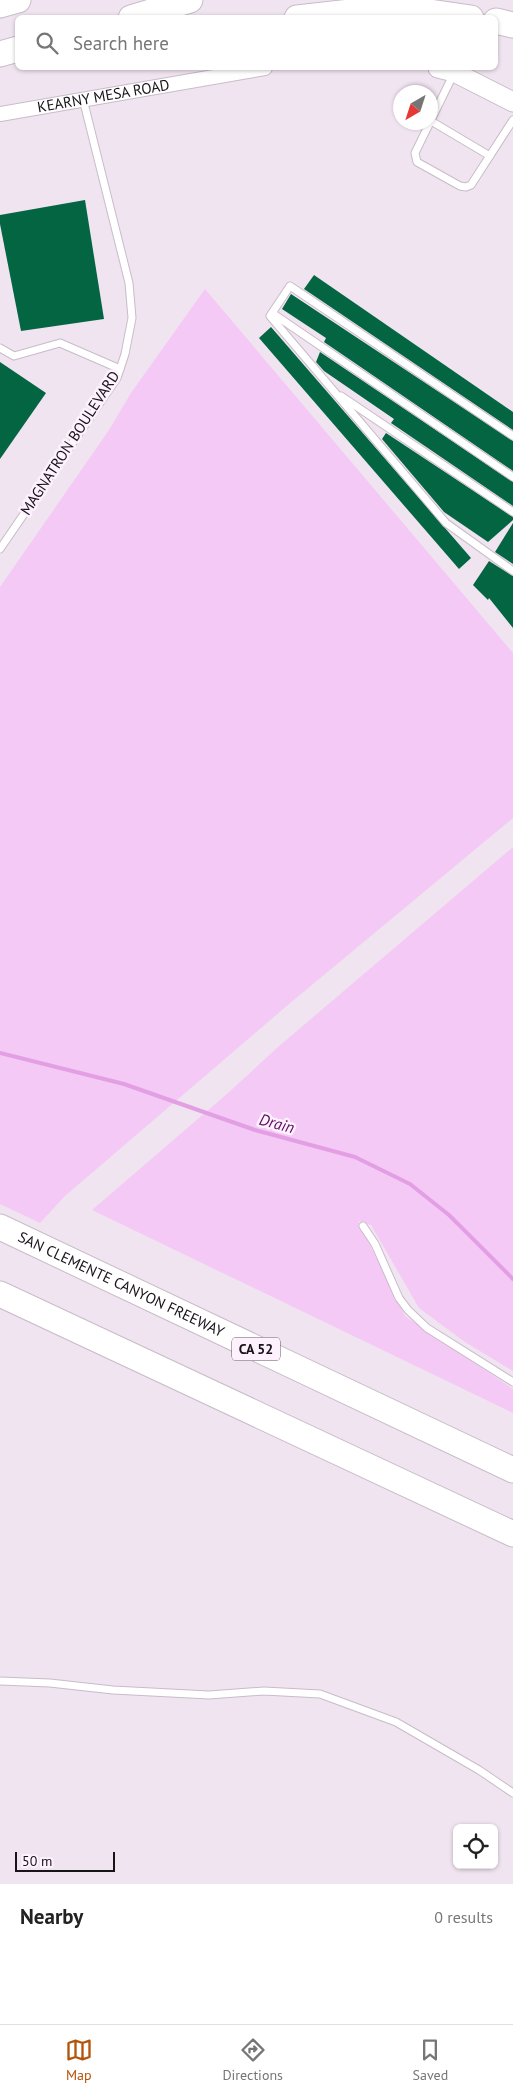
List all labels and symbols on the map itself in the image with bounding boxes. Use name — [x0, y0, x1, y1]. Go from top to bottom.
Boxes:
street label: KEARNY MESA ROAD — [36, 75, 171, 116]
north arrow — [393, 85, 438, 130]
street label: MAGNATRON BOULEVARD — [16, 367, 123, 518]
water label: Drain — [257, 1109, 297, 1137]
street label: SAN CLEMENTE CANYON FREEWAY — [15, 1227, 228, 1341]
road number: CA 52 — [232, 1338, 280, 1360]
scale bar — [15, 1849, 115, 1872]

